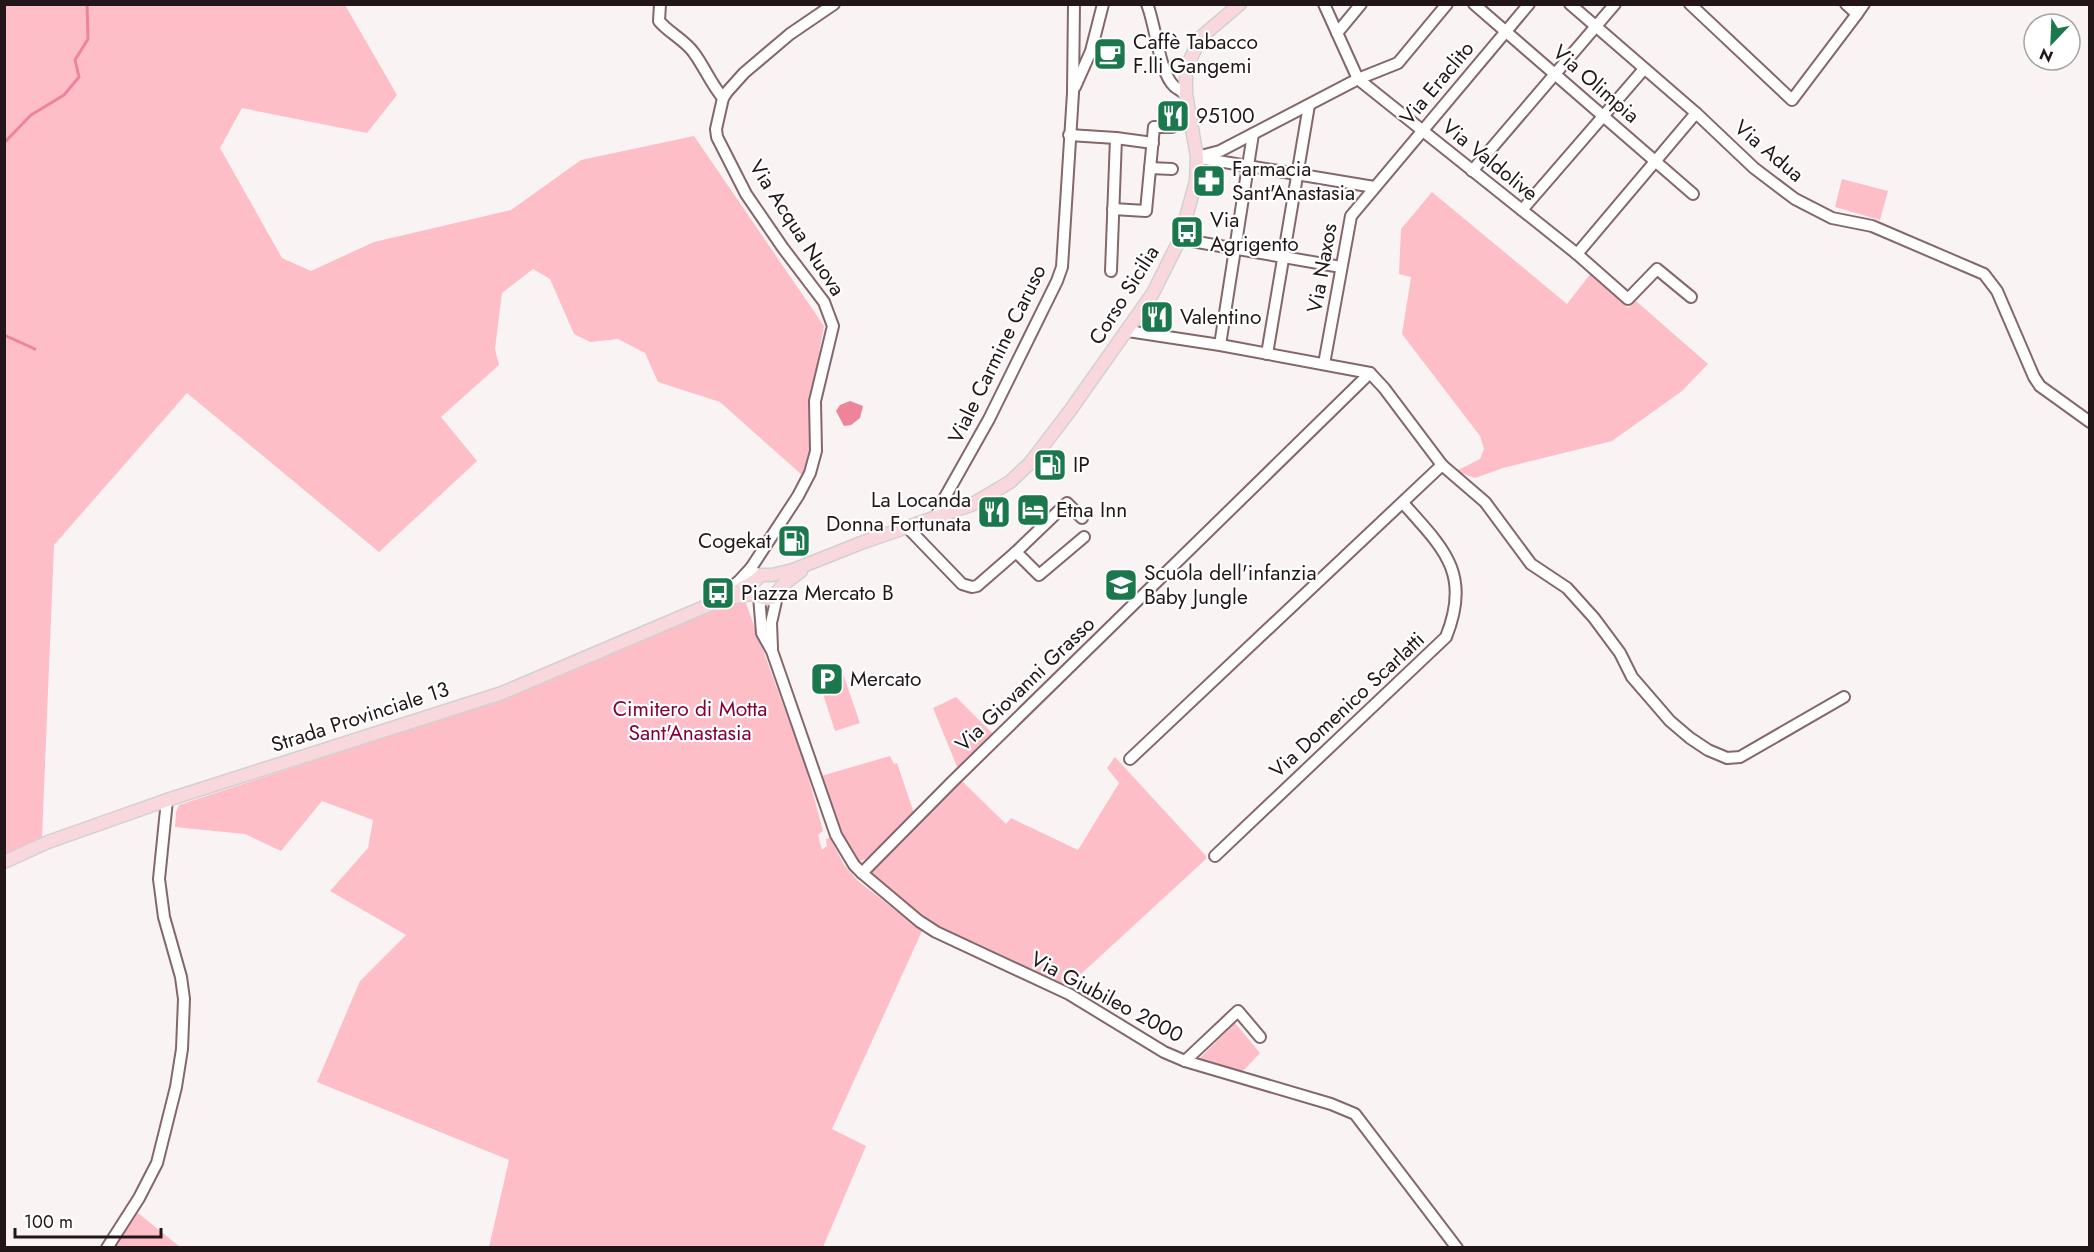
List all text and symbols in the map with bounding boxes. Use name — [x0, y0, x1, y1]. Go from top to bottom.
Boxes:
north arrow — [2022, 12, 2082, 72]
place label: Caffè Tabacco F.lli Gangemi — [1133, 27, 1258, 81]
street label: Via Eraclito — [1393, 35, 1481, 131]
cafe icon: Caffè Tabacco F.lli Gangemi — [1092, 36, 1128, 72]
street label: Via Olimpia — [1546, 38, 1646, 130]
text: N — [2036, 42, 2057, 68]
restaurant icon: 95100 — [1155, 98, 1191, 134]
place label: 95100 — [1196, 101, 1255, 131]
street label: Via Valdolive — [1436, 112, 1545, 208]
street label: Via Adua — [1728, 113, 1810, 189]
street label: Via Acqua Nuova — [742, 154, 852, 302]
place label: Farmacia Sant'Anastasia — [1232, 154, 1355, 208]
pharmacy icon: Farmacia Sant'Anastasia — [1191, 163, 1227, 199]
place label: Via Agrigento — [1210, 205, 1299, 259]
bus stop icon: Via Agrigento — [1169, 214, 1205, 250]
street label: Via Naxos — [1299, 221, 1345, 315]
street label: Corso Sicilia — [1082, 240, 1166, 350]
street label: Viale Carmine Caruso — [941, 259, 1053, 449]
restaurant icon: Valentino — [1139, 299, 1175, 335]
place label: Valentino — [1180, 302, 1262, 332]
fuel station icon: IP — [1032, 447, 1068, 483]
place label: IP — [1073, 450, 1090, 480]
place label: La Locanda Donna Fortunata — [826, 485, 971, 539]
hotel icon: Etna Inn — [1015, 492, 1051, 528]
restaurant icon: La Locanda Donna Fortunata — [976, 494, 1012, 530]
place label: Etna Inn — [1056, 495, 1127, 525]
fuel station icon: Cogekat — [776, 523, 812, 559]
place label: Cogekat — [698, 526, 771, 556]
place label: Scuola dell'infanzia Baby Jungle — [1144, 558, 1317, 612]
school or university icon: Scuola dell'infanzia Baby Jungle — [1103, 567, 1139, 603]
bus stop icon: Piazza Mercato B — [700, 575, 736, 611]
place label: Piazza Mercato B — [741, 578, 894, 608]
street label: Via Giovanni Grasso — [948, 609, 1102, 759]
street label: Via Domenico Scarlatti — [1263, 625, 1431, 785]
parking icon: Mercato — [809, 661, 845, 697]
place label: Mercato — [850, 664, 921, 694]
street label: Strada Provinciale 13 — [267, 674, 453, 760]
park label: Cimitero di Motta Sant'Anastasia — [613, 694, 767, 748]
street label: Via Giubileo 2000 — [1025, 944, 1189, 1050]
scale bar — [15, 1201, 160, 1239]
text: 100 m — [24, 1209, 73, 1235]

